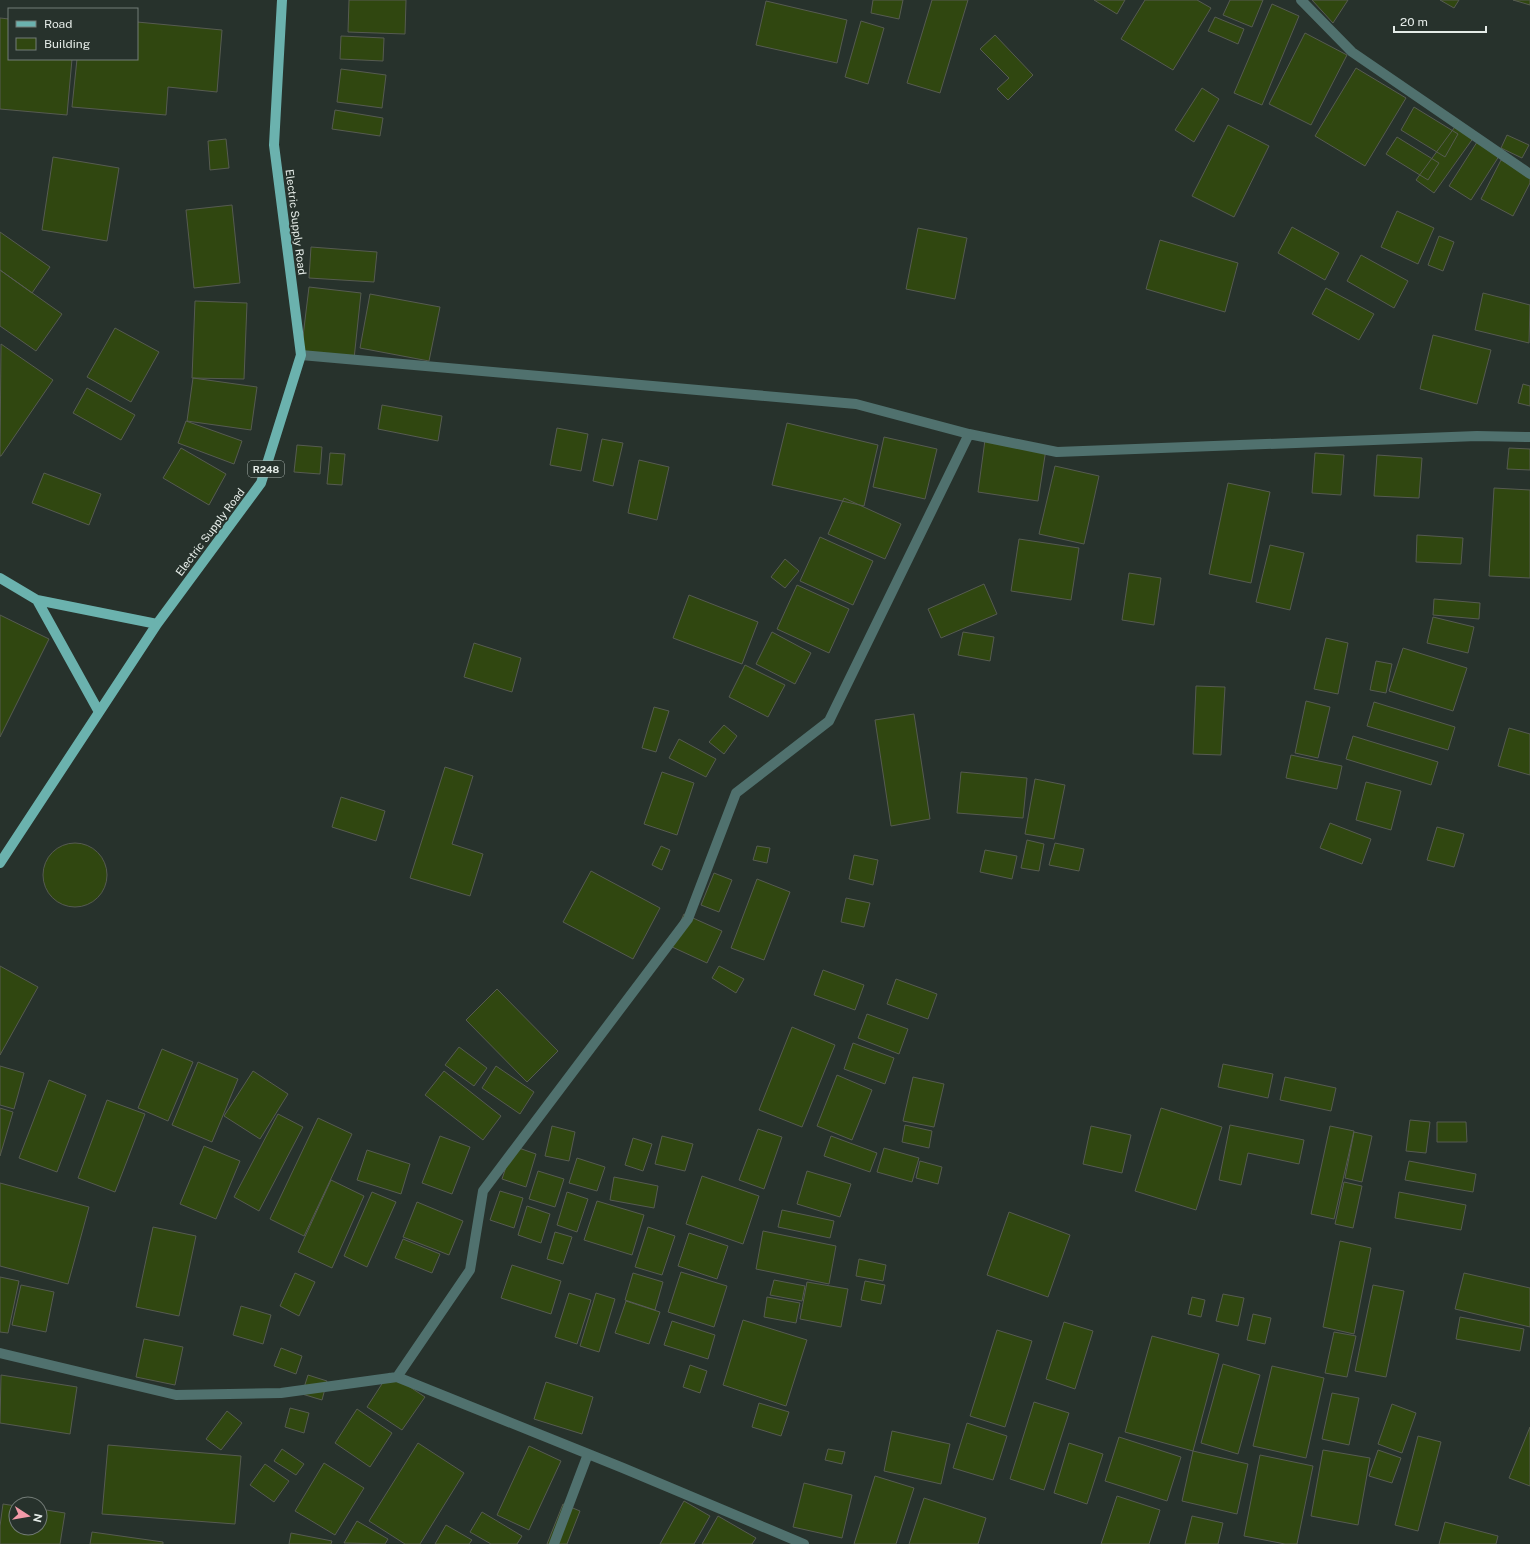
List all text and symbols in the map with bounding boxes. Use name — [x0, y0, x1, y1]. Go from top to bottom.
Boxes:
legend — [8, 8, 138, 60]
scale bar — [1394, 8, 1486, 34]
text: 20 m — [1400, 15, 1428, 29]
text: Road — [44, 17, 72, 31]
text: Building — [44, 37, 90, 51]
street label: Electric Supply Road — [284, 169, 308, 275]
road number: R248 — [248, 461, 284, 477]
street label: Electric Supply Road — [173, 486, 247, 578]
north arrow — [8, 1496, 48, 1536]
text: N — [31, 1513, 45, 1524]

